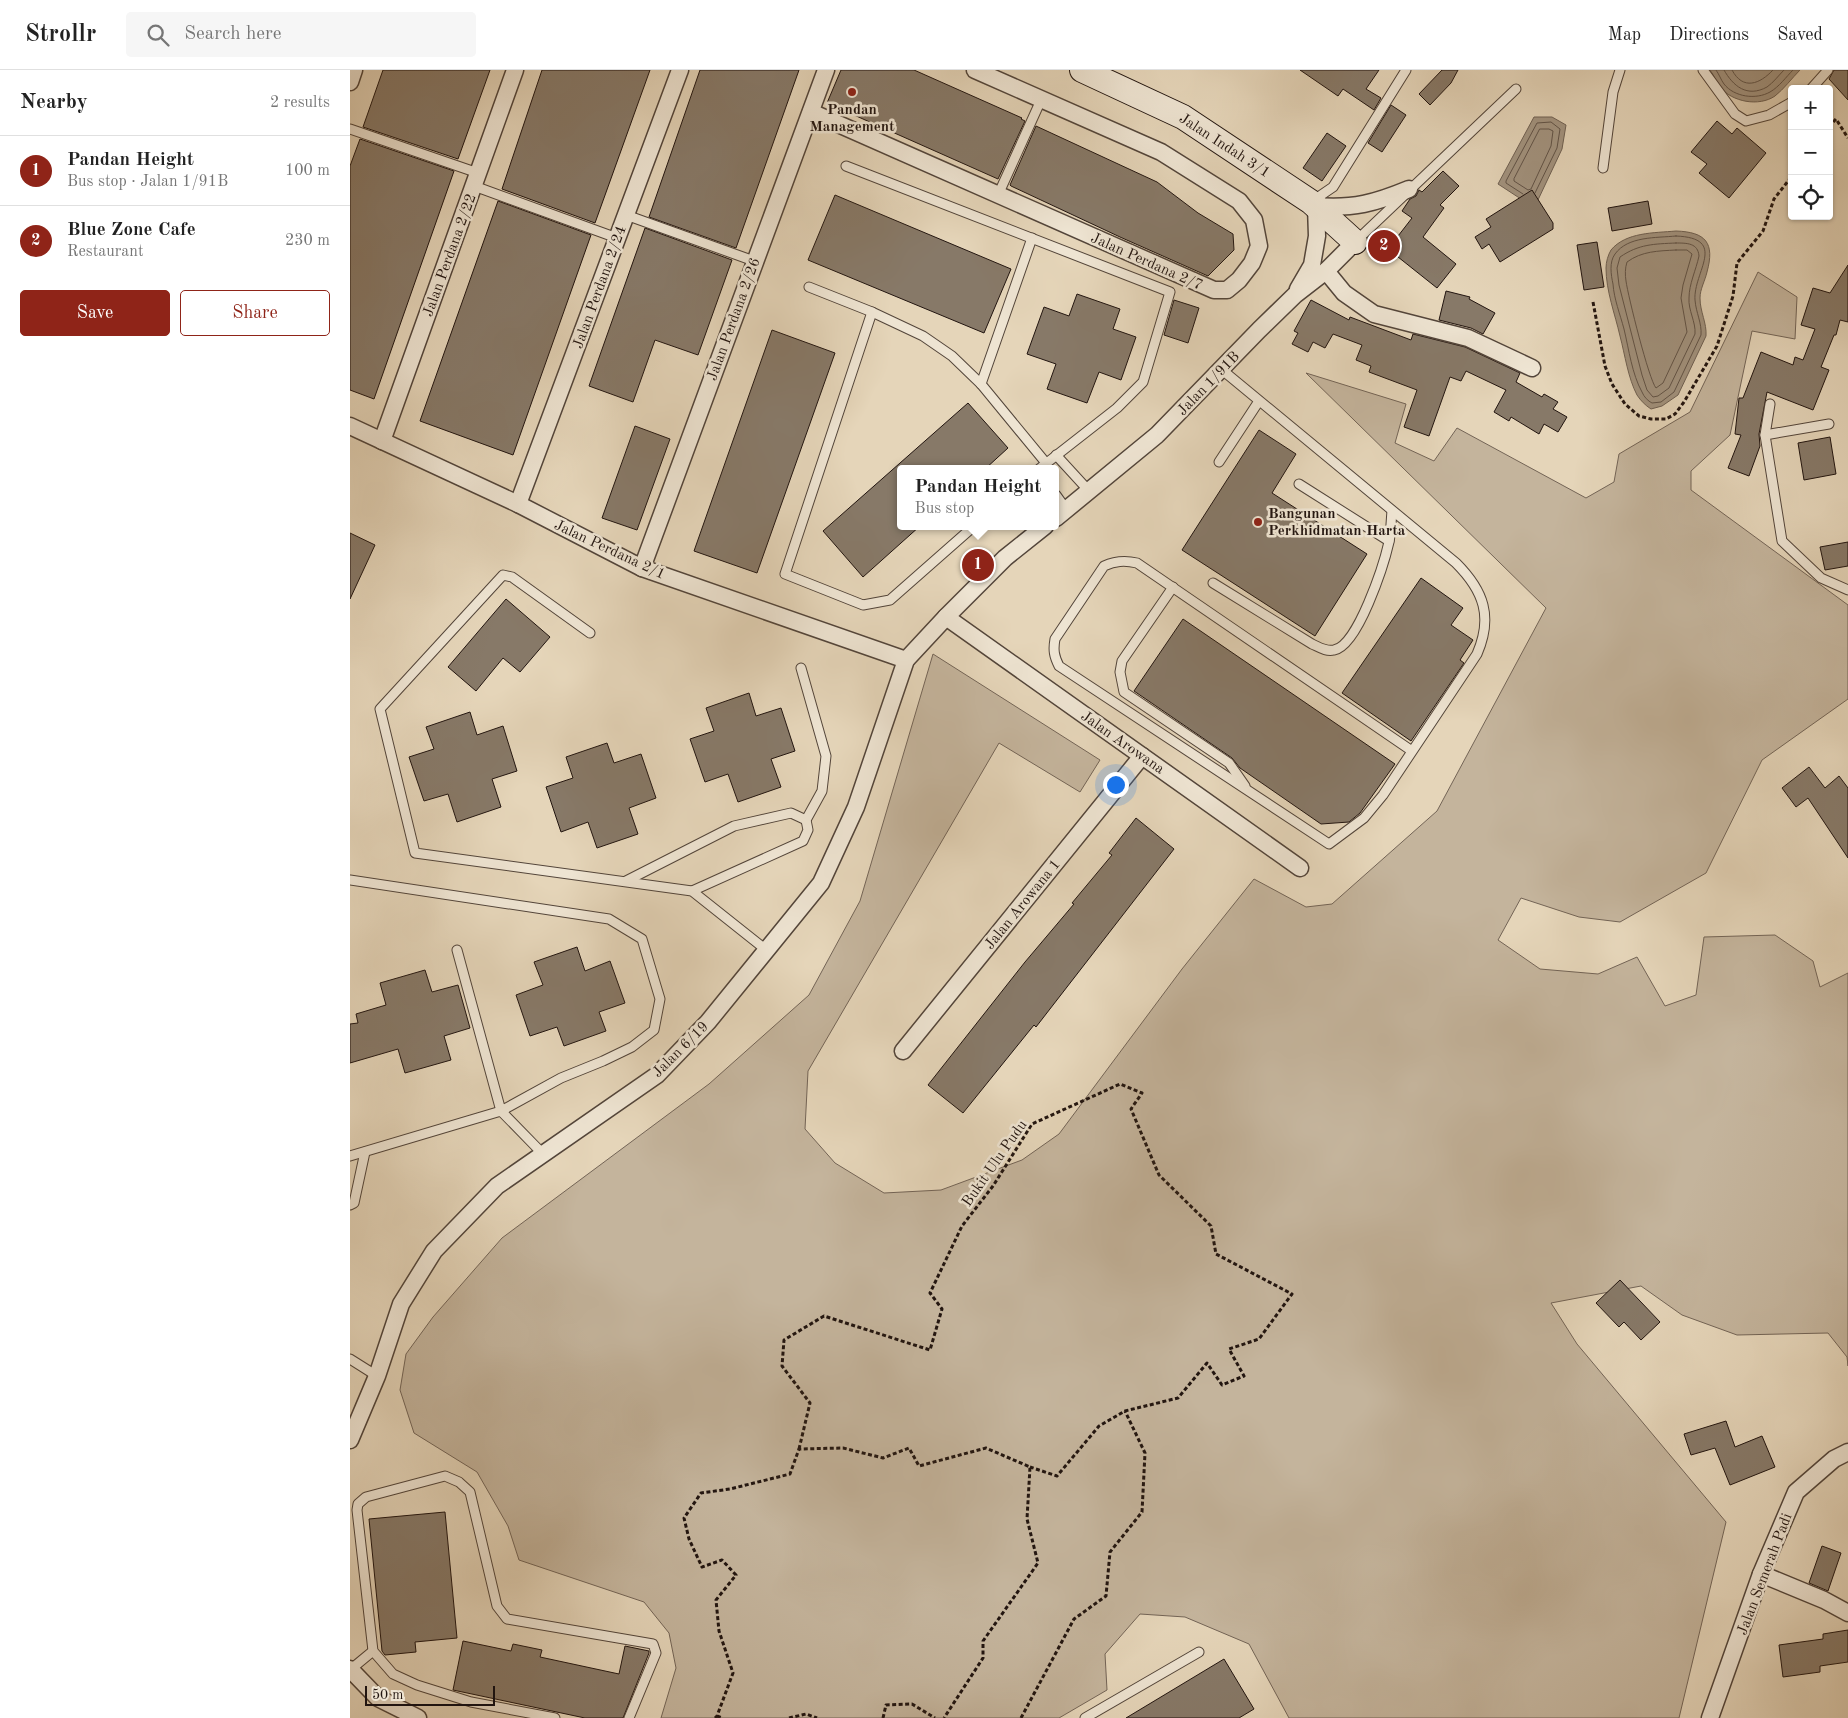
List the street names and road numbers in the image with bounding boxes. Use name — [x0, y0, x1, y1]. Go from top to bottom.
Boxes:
street label: Jalan Indah 3/1 — [1176, 111, 1272, 181]
street label: Jalan Perdana 2/22 — [421, 192, 480, 319]
street label: Jalan Perdana 2/24 — [571, 224, 630, 351]
street label: Jalan Perdana 2/7 — [1088, 231, 1205, 294]
street label: Jalan Perdana 2/26 — [705, 256, 764, 383]
street label: Jalan 1/91B — [1175, 349, 1243, 419]
street label: Jalan Perdana 2/1 — [551, 518, 667, 583]
street label: Jalan Arowana — [1078, 709, 1167, 778]
street label: Jalan Arowana 1 — [982, 857, 1064, 953]
street label: Jalan 6/19 — [650, 1019, 712, 1081]
street label: Bukit Ulu Pudu — [960, 1118, 1031, 1210]
street label: Jalan Semerah Padi — [1735, 1512, 1796, 1637]

